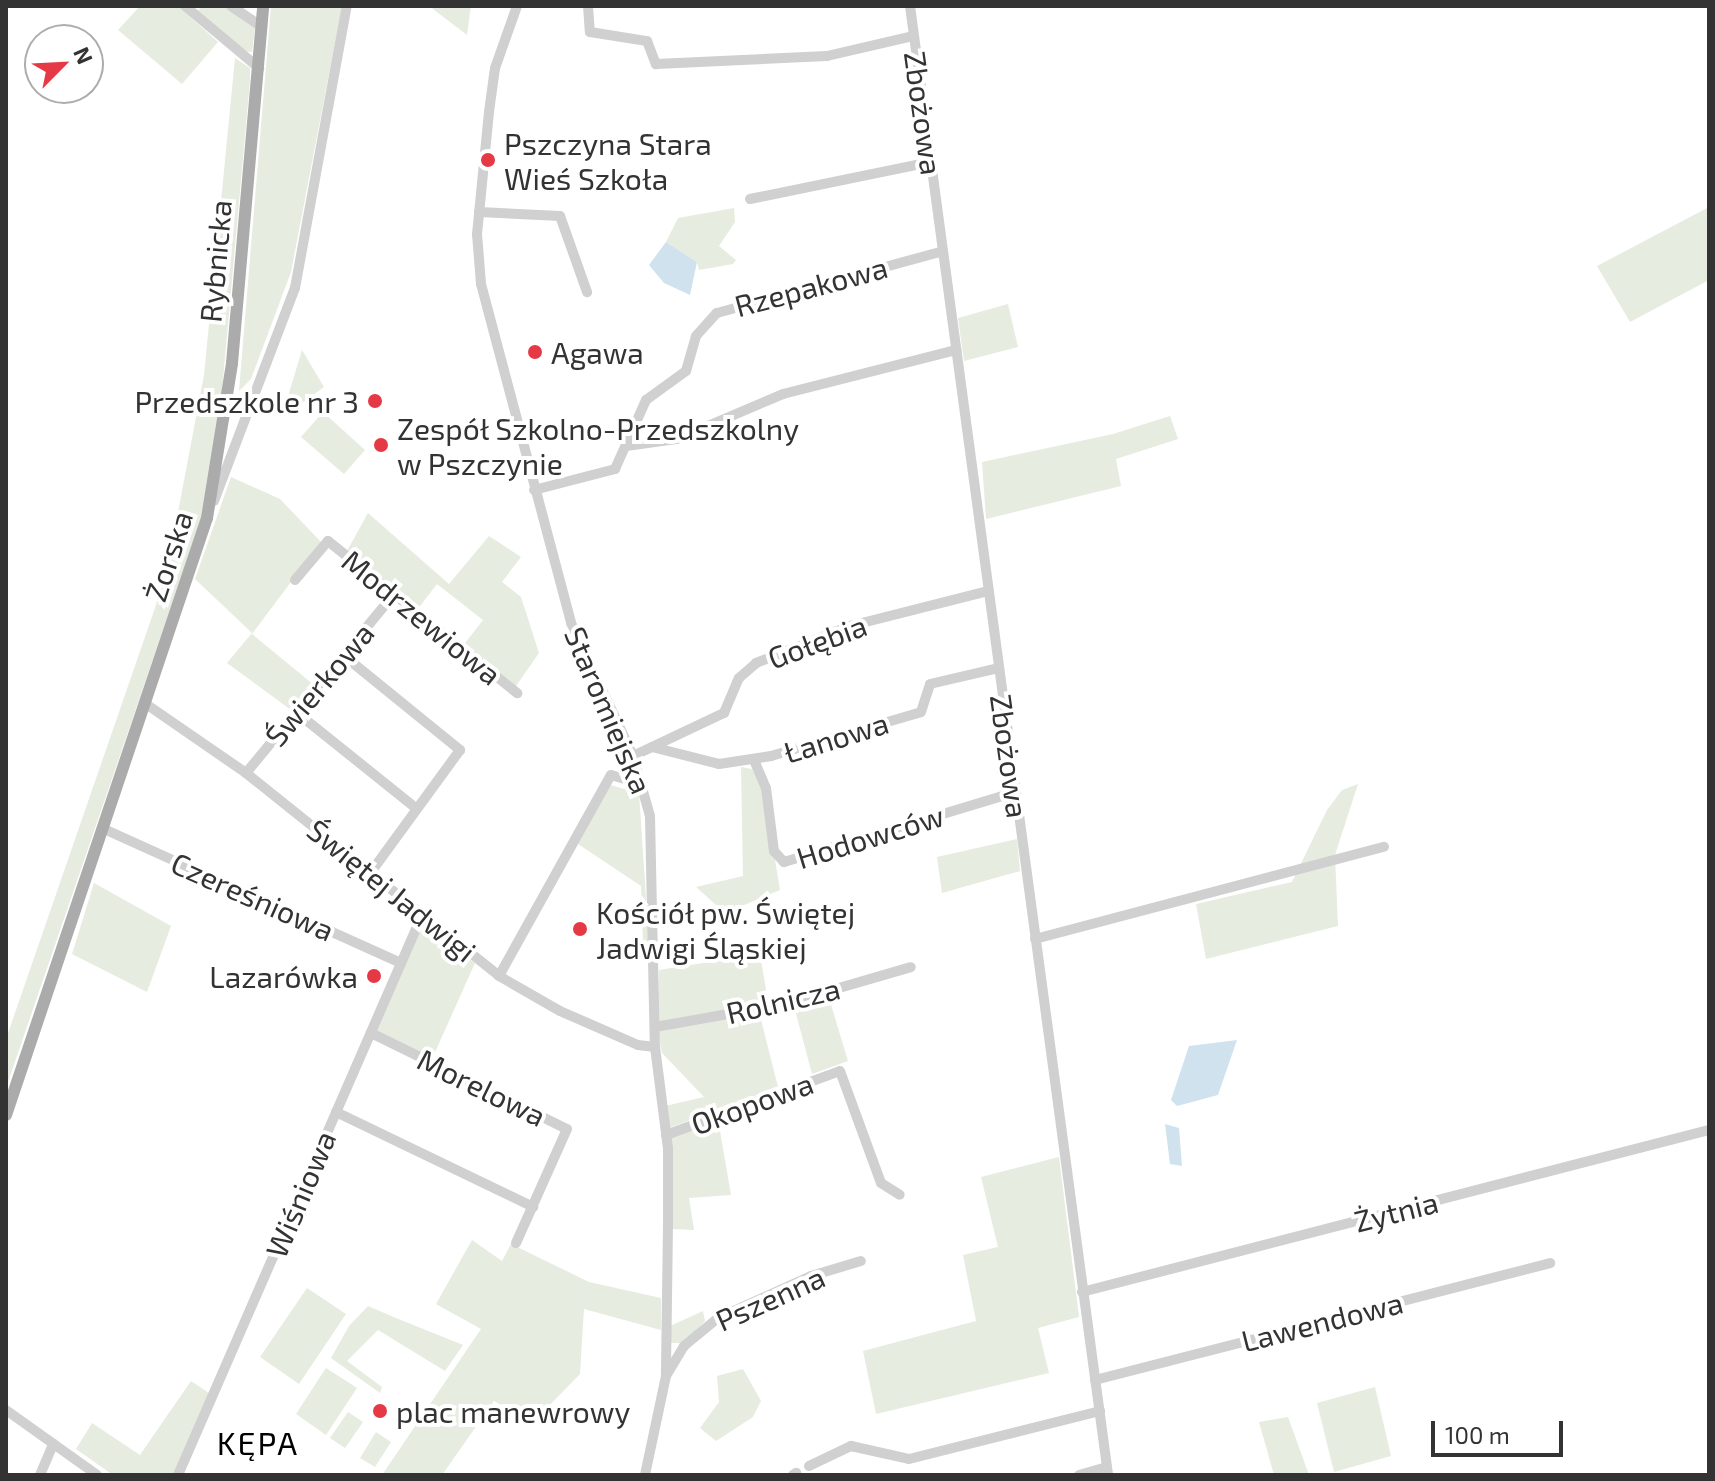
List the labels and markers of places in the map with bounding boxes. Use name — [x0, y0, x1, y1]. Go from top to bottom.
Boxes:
place label: Pszczyna Stara Wieś Szkoła — [504, 125, 712, 196]
marker: Pszczyna Stara Wieś Szkoła — [479, 151, 497, 169]
place label: Agawa — [551, 334, 644, 370]
marker: Agawa — [526, 343, 544, 361]
place label: Przedszkole nr 3 — [134, 383, 359, 419]
marker: Przedszkole nr 3 — [366, 392, 384, 410]
place label: Zespół Szkolno-Przedszkolny w Pszczynie — [397, 410, 800, 480]
marker: Zespół Szkolno-Przedszkolny w Pszczynie — [372, 436, 390, 454]
place label: Kościół pw. Świętej Jadwigi Śląskiej — [596, 894, 856, 964]
marker: Kościół pw. Świętej Jadwigi Śląskiej — [571, 920, 589, 938]
place label: Lazarówka — [209, 958, 358, 994]
marker: Lazarówka — [365, 967, 383, 985]
place label: plac manewrowy — [396, 1393, 630, 1429]
marker: plac manewrowy — [371, 1402, 389, 1420]

